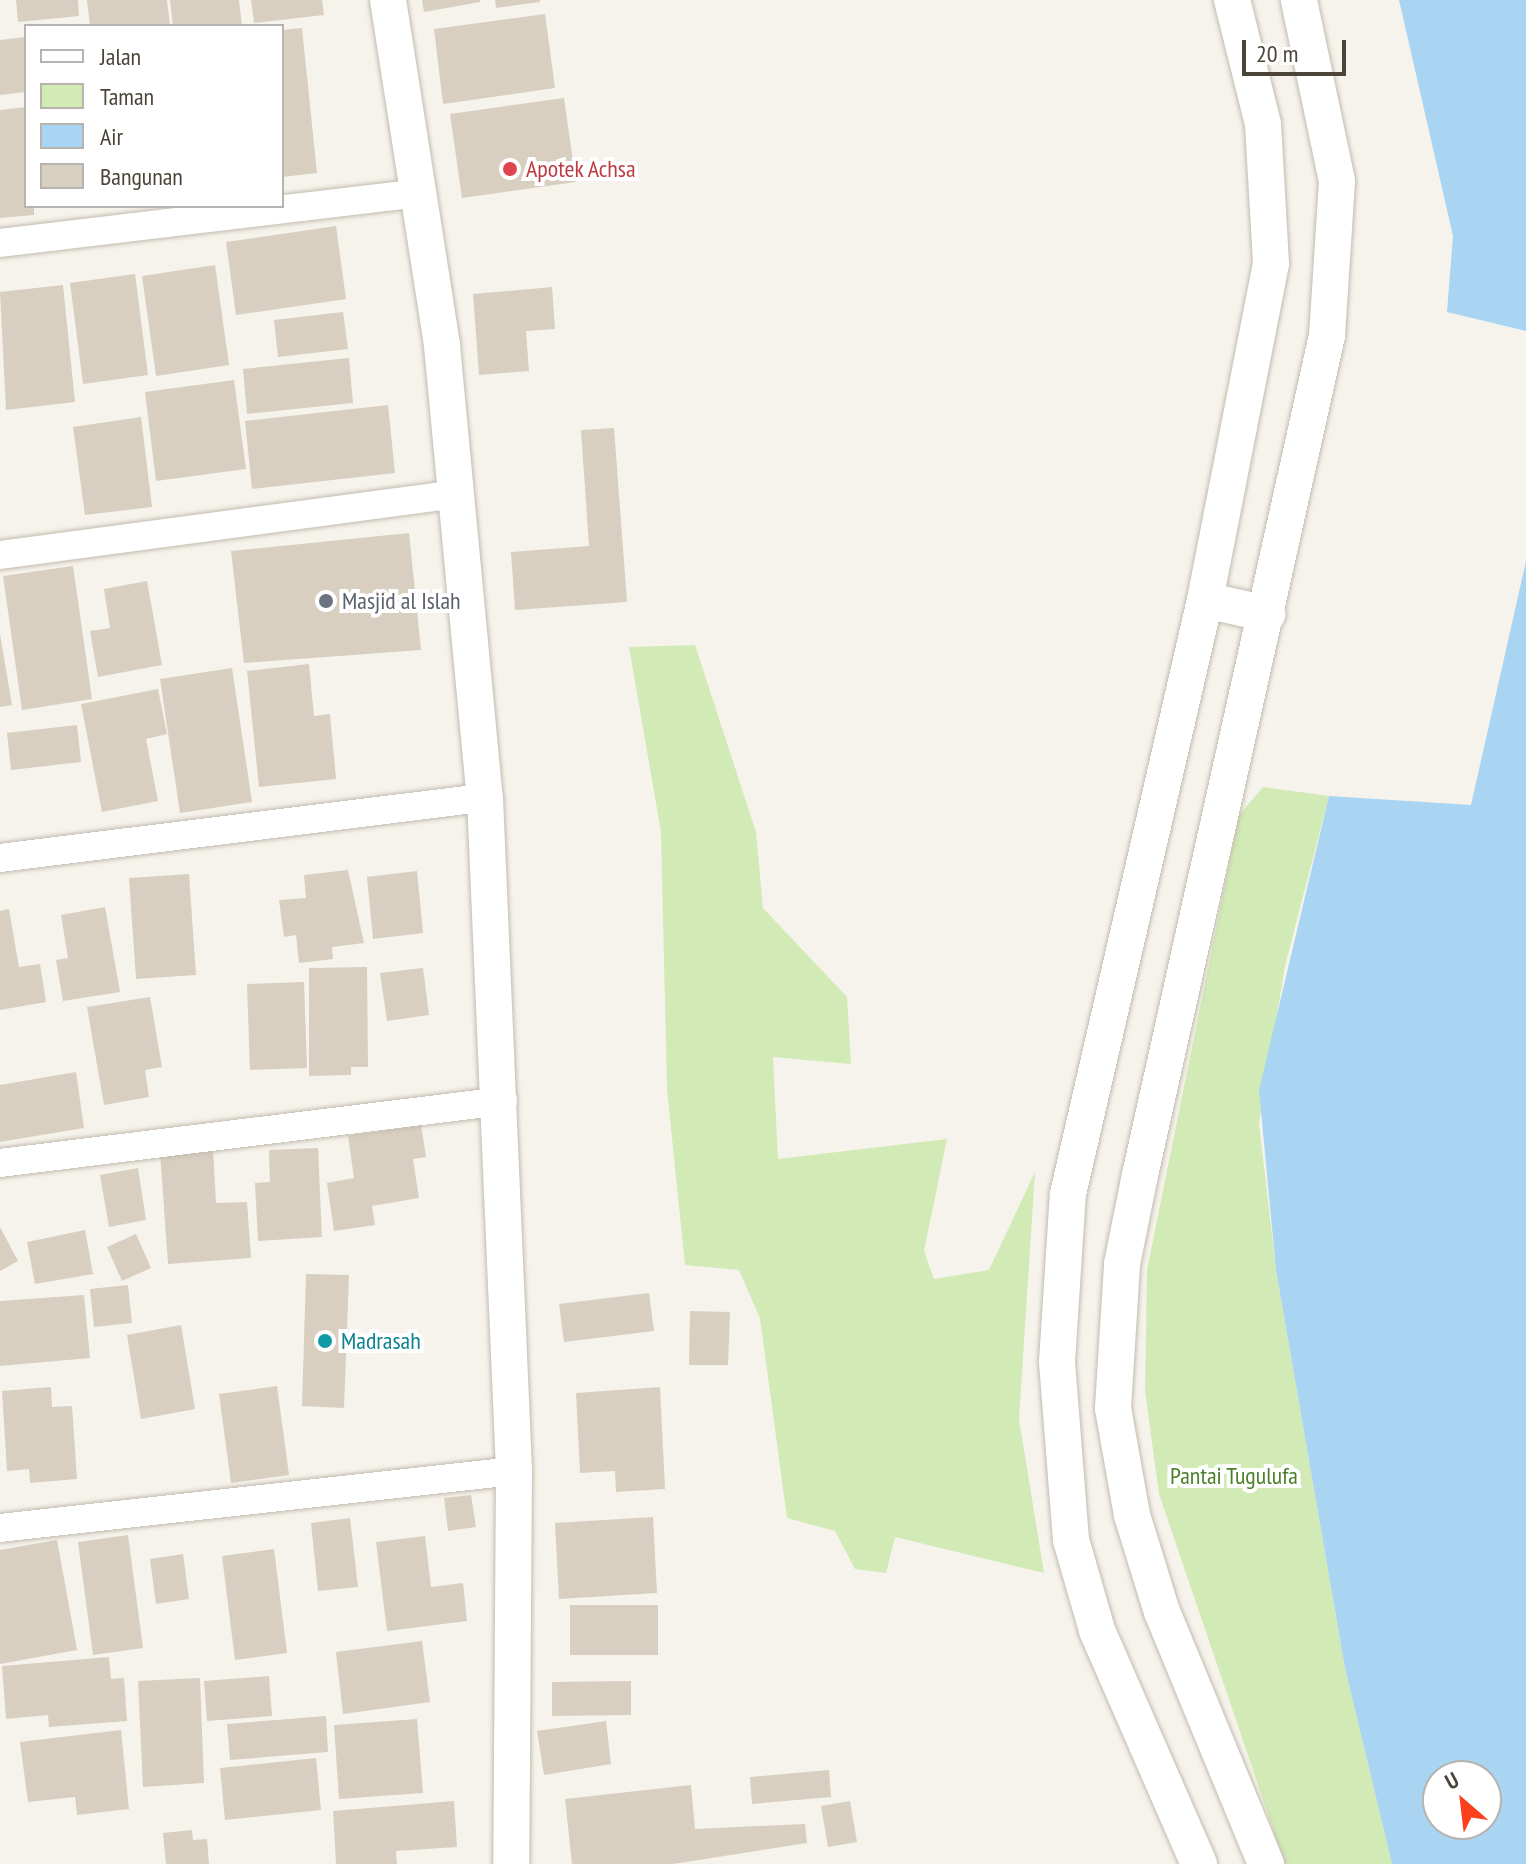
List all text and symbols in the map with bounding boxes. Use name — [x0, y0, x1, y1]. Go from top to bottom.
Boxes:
legend — [24, 24, 284, 208]
scale bar — [1246, 24, 1350, 74]
text: 20 m — [1256, 38, 1298, 69]
text: Jalan — [100, 41, 141, 72]
text: Taman — [100, 81, 154, 112]
text: Air — [100, 121, 123, 152]
place label: Apotek Achsa — [526, 155, 637, 183]
marker: Apotek Achsa — [501, 160, 519, 178]
text: Bangunan — [100, 161, 183, 192]
place label: Masjid al Islah — [342, 587, 461, 615]
marker: Masjid al Islah — [317, 592, 335, 610]
place label: Madrasah — [341, 1327, 421, 1355]
marker: Madrasah — [316, 1332, 334, 1350]
park label: Pantai Tugulufa — [1170, 1462, 1298, 1490]
north arrow — [1422, 1760, 1502, 1840]
text: U — [1440, 1766, 1463, 1796]

